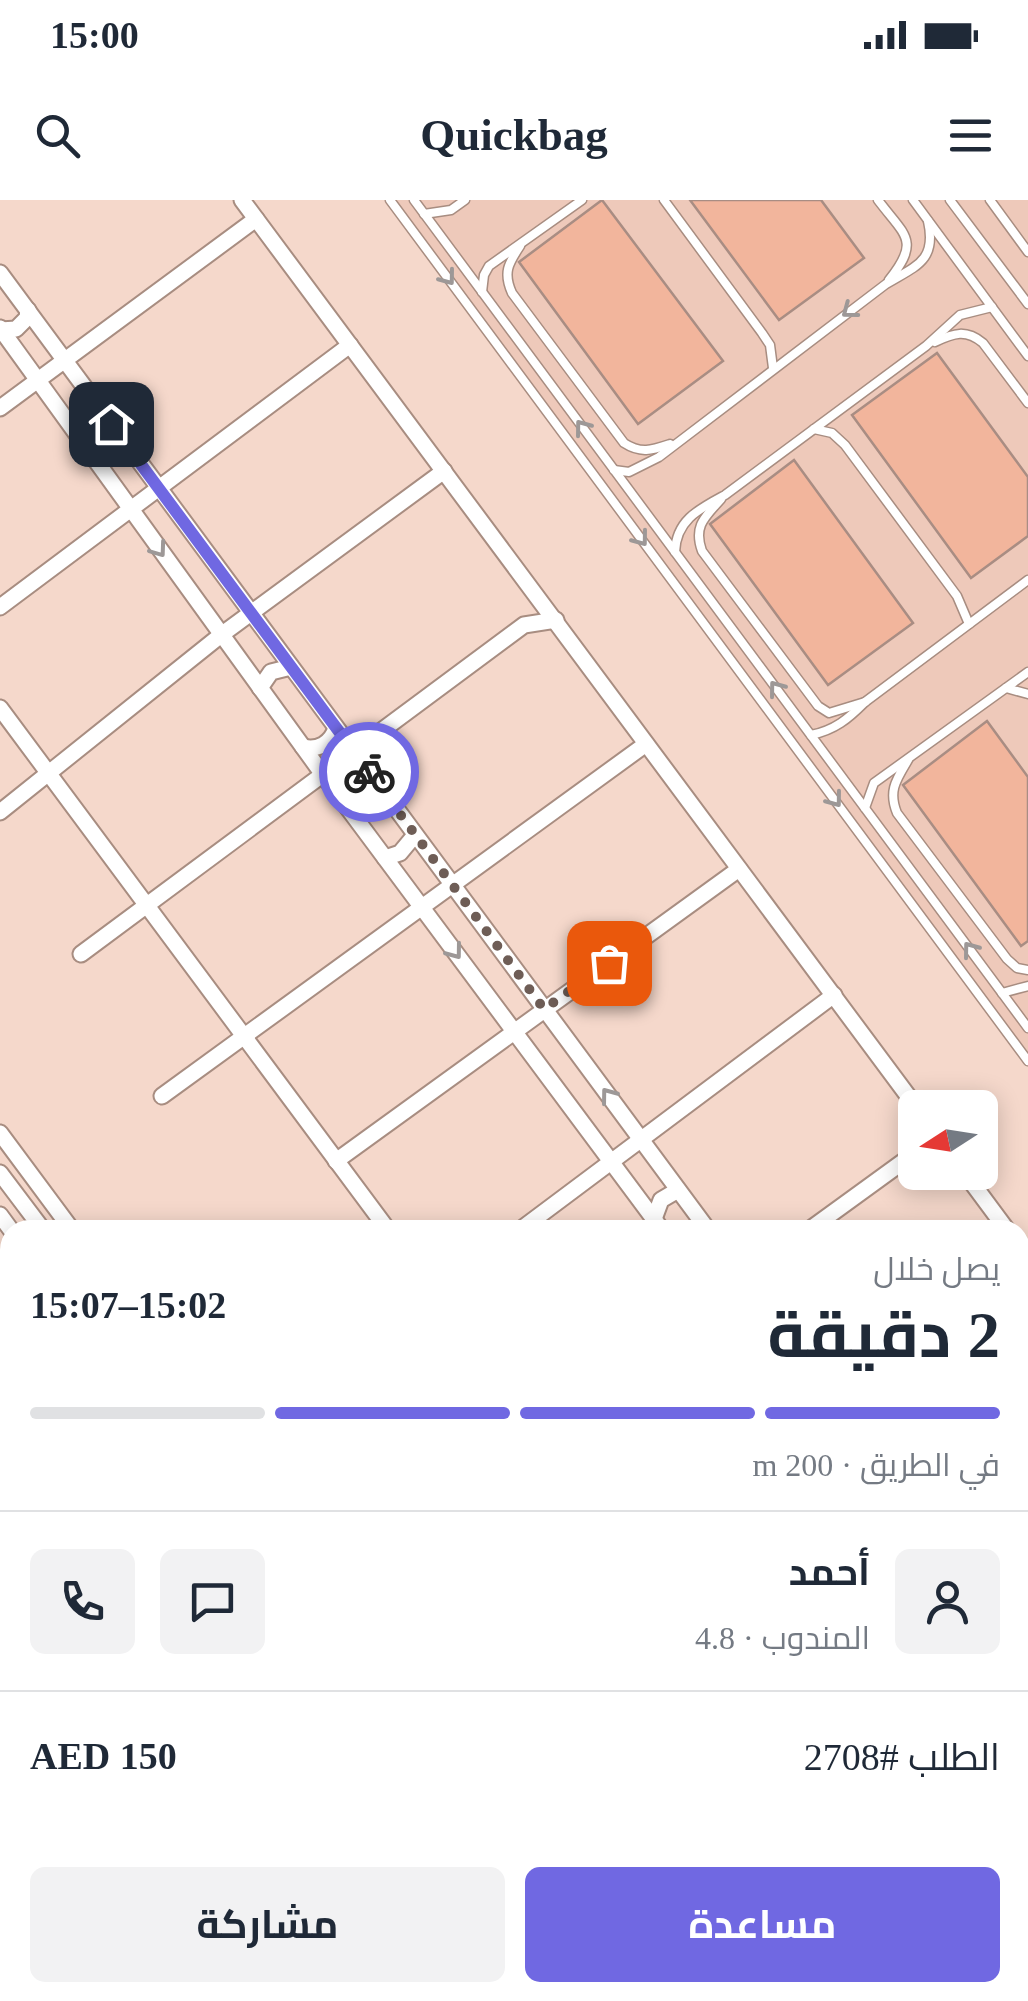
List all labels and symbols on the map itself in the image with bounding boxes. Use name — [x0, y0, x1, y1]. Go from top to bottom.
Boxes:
one-way arrow — [436, 267, 453, 285]
one-way arrow — [842, 300, 860, 317]
pin — [69, 382, 154, 467]
one-way arrow — [577, 420, 594, 438]
one-way arrow — [630, 528, 647, 546]
one-way arrow — [147, 539, 164, 557]
one-way arrow — [771, 681, 788, 699]
courier — [319, 722, 419, 822]
one-way arrow — [823, 789, 841, 807]
pin — [567, 921, 652, 1006]
one-way arrow — [444, 941, 461, 959]
one-way arrow — [964, 942, 981, 960]
one-way arrow — [602, 1088, 620, 1106]
north arrow — [898, 1090, 998, 1190]

